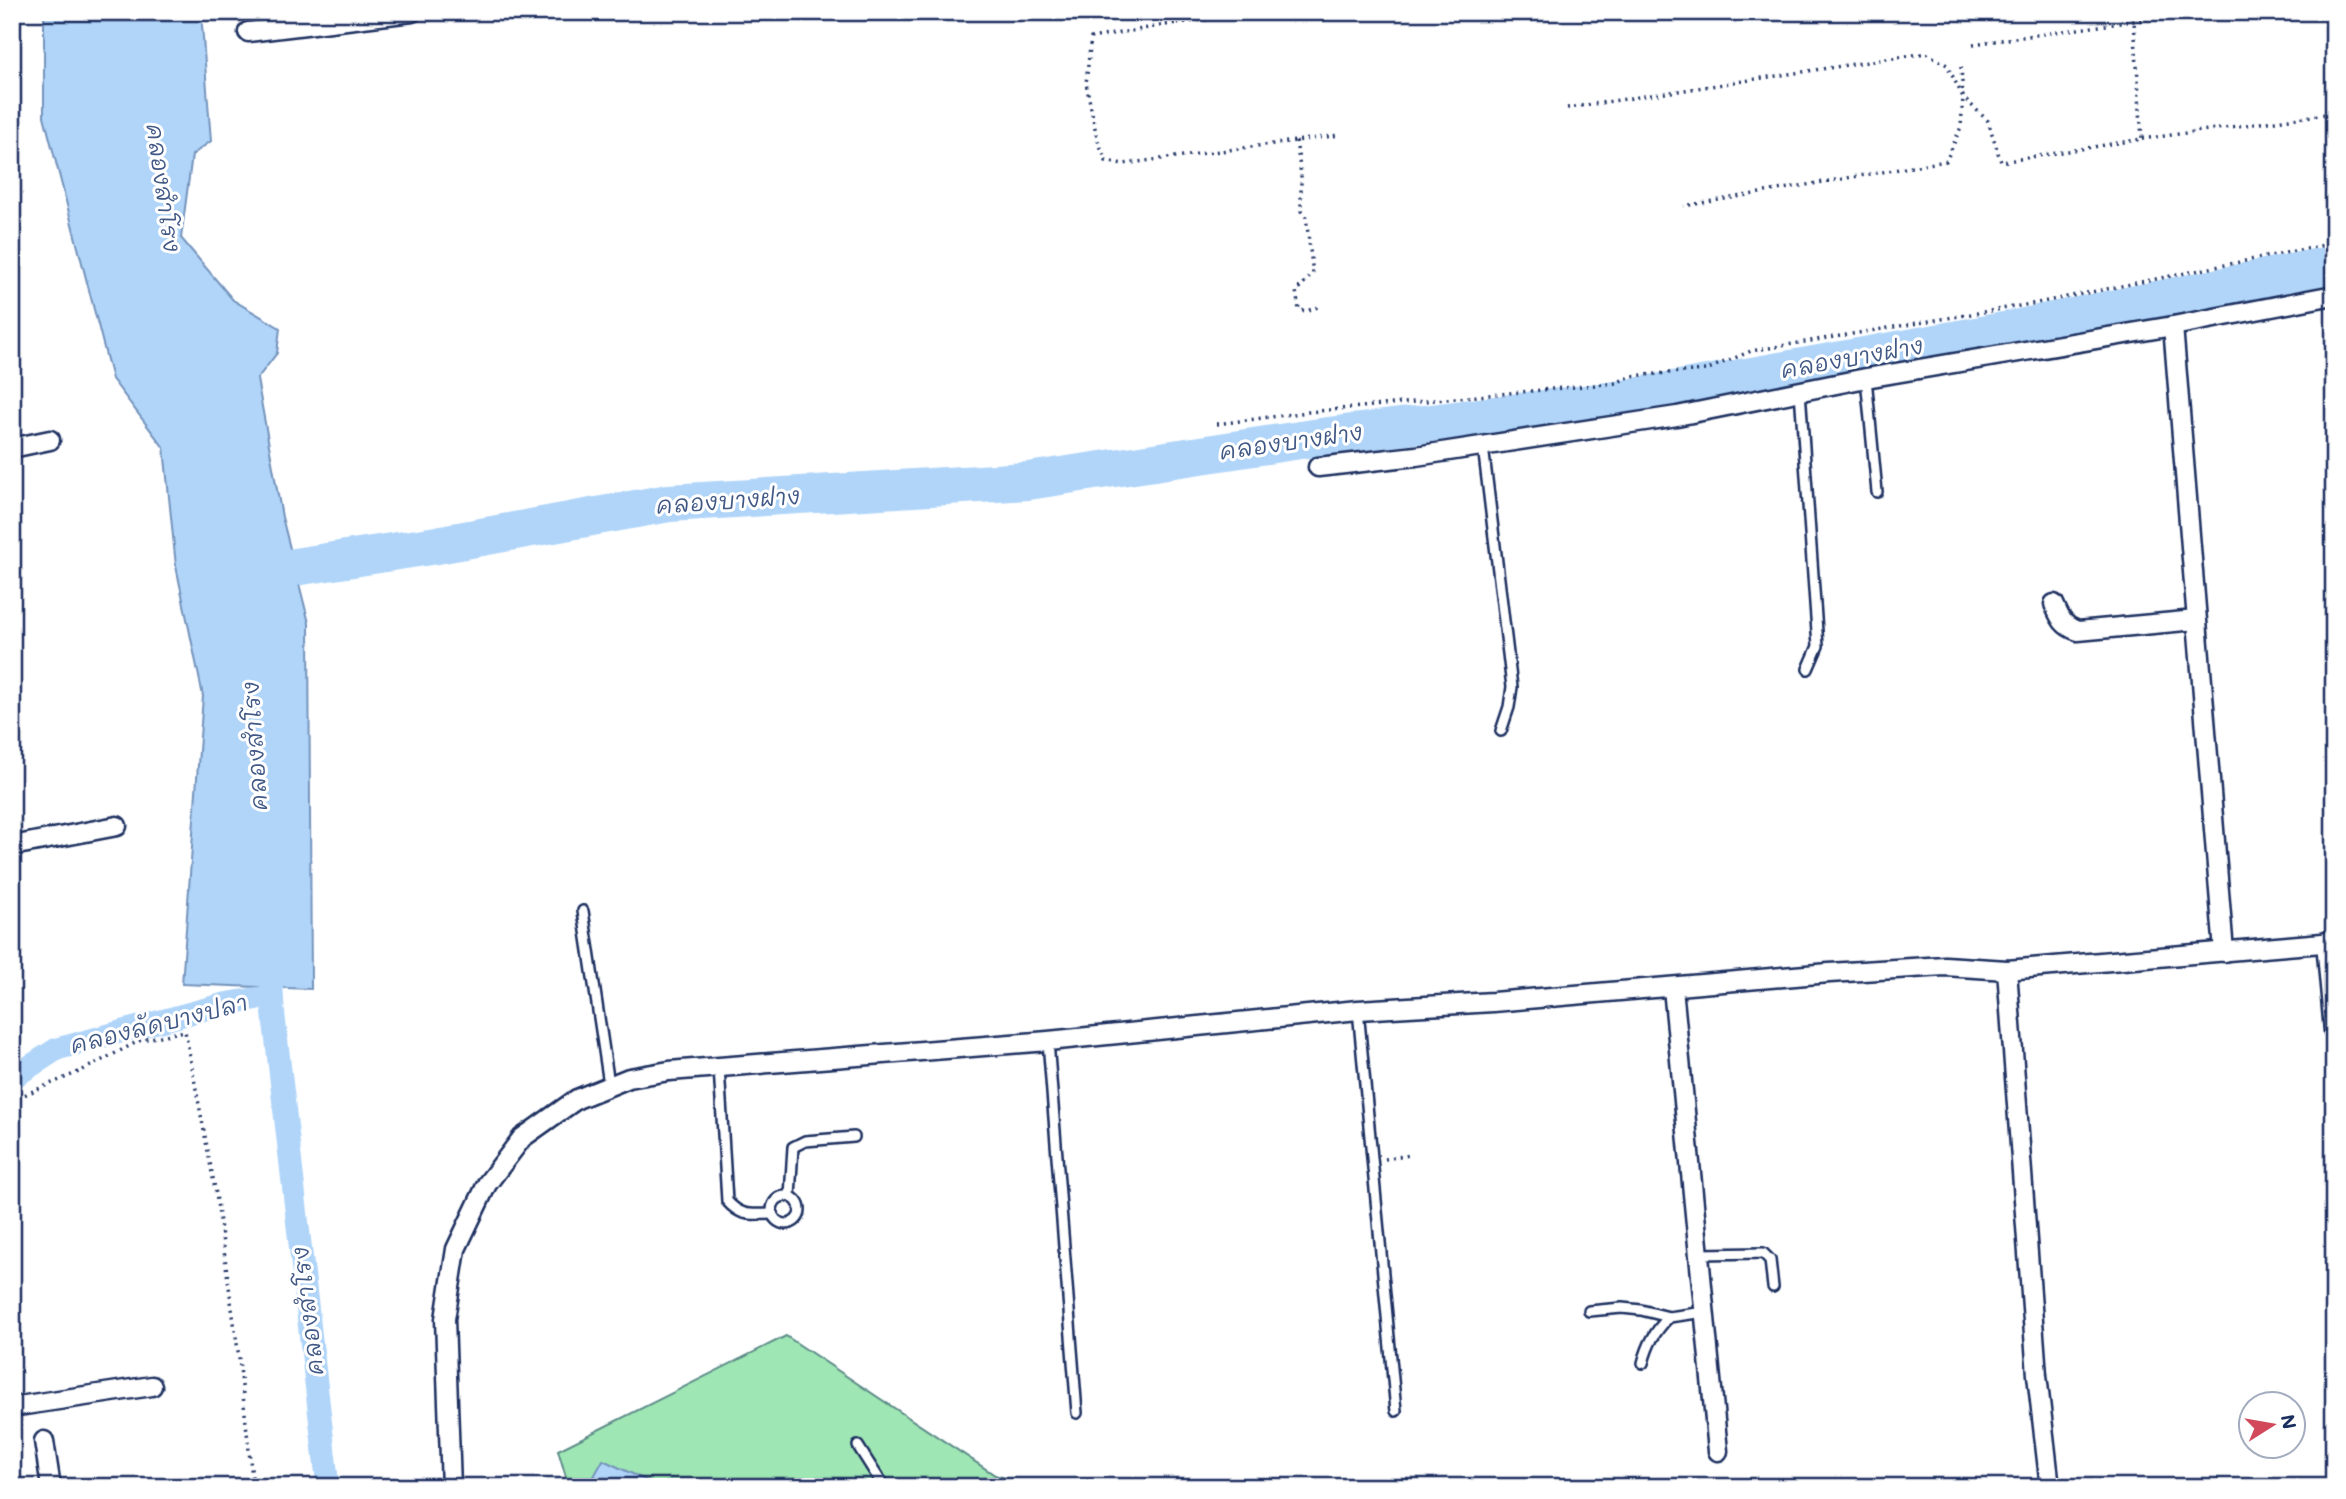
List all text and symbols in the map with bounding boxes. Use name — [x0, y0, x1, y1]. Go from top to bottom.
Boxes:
water label: คลองสำโรง — [140, 122, 188, 254]
water label: คลองบางฝาง — [1778, 330, 1925, 384]
water label: คลองบางฝาง — [1217, 416, 1364, 466]
water label: คลองบางฝาง — [655, 480, 801, 520]
water label: คลองสำโรง — [235, 681, 273, 812]
water label: คลองลัดบางปลา — [67, 986, 251, 1060]
water label: คลองสำโรง — [284, 1245, 330, 1377]
north arrow — [2238, 1390, 2308, 1460]
text: N — [2276, 1412, 2303, 1431]

